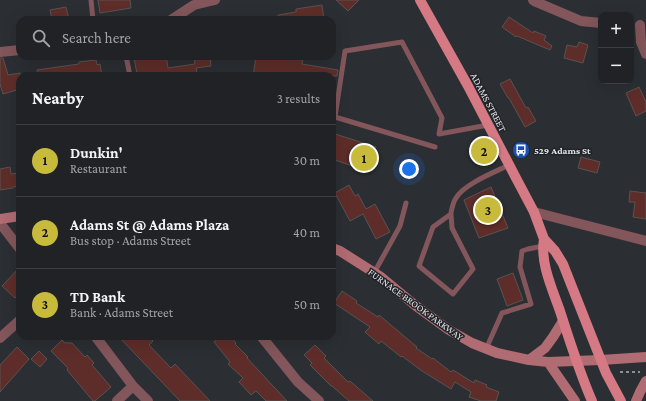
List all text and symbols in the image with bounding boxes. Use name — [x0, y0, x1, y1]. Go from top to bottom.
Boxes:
map controls — [598, 12, 634, 84]
button: + — [598, 12, 634, 48]
search box — [16, 16, 336, 60]
icon: search — [30, 27, 52, 49]
text: Search here — [62, 30, 131, 46]
button: − — [598, 48, 634, 84]
street label: ADAMS STREET — [469, 71, 509, 134]
text: Nearby — [32, 89, 84, 108]
text: 3 results — [277, 91, 320, 106]
pin: 2 — [471, 136, 497, 166]
bus stop icon: 529 Adams St — [511, 140, 531, 160]
pin: 1 — [351, 143, 377, 173]
text: Dunkin' — [70, 145, 123, 161]
place label: 529 Adams St — [534, 145, 591, 156]
text: 1 — [43, 153, 47, 168]
text: 30 m — [294, 153, 320, 168]
your location — [399, 159, 419, 179]
text: Restaurant — [70, 161, 127, 176]
pin: 3 — [475, 195, 501, 225]
text: Adams St @ Adams Plaza — [70, 217, 229, 233]
text: 2 — [42, 225, 48, 240]
text: 40 m — [293, 225, 320, 240]
text: Bus stop · Adams Street — [70, 233, 191, 248]
street label: FURNACE BROOK PARKWAY — [366, 266, 466, 343]
text: TD Bank — [70, 289, 125, 305]
text: 3 — [42, 297, 48, 312]
text: 50 m — [294, 297, 320, 312]
text: Bank · Adams Street — [70, 305, 173, 320]

